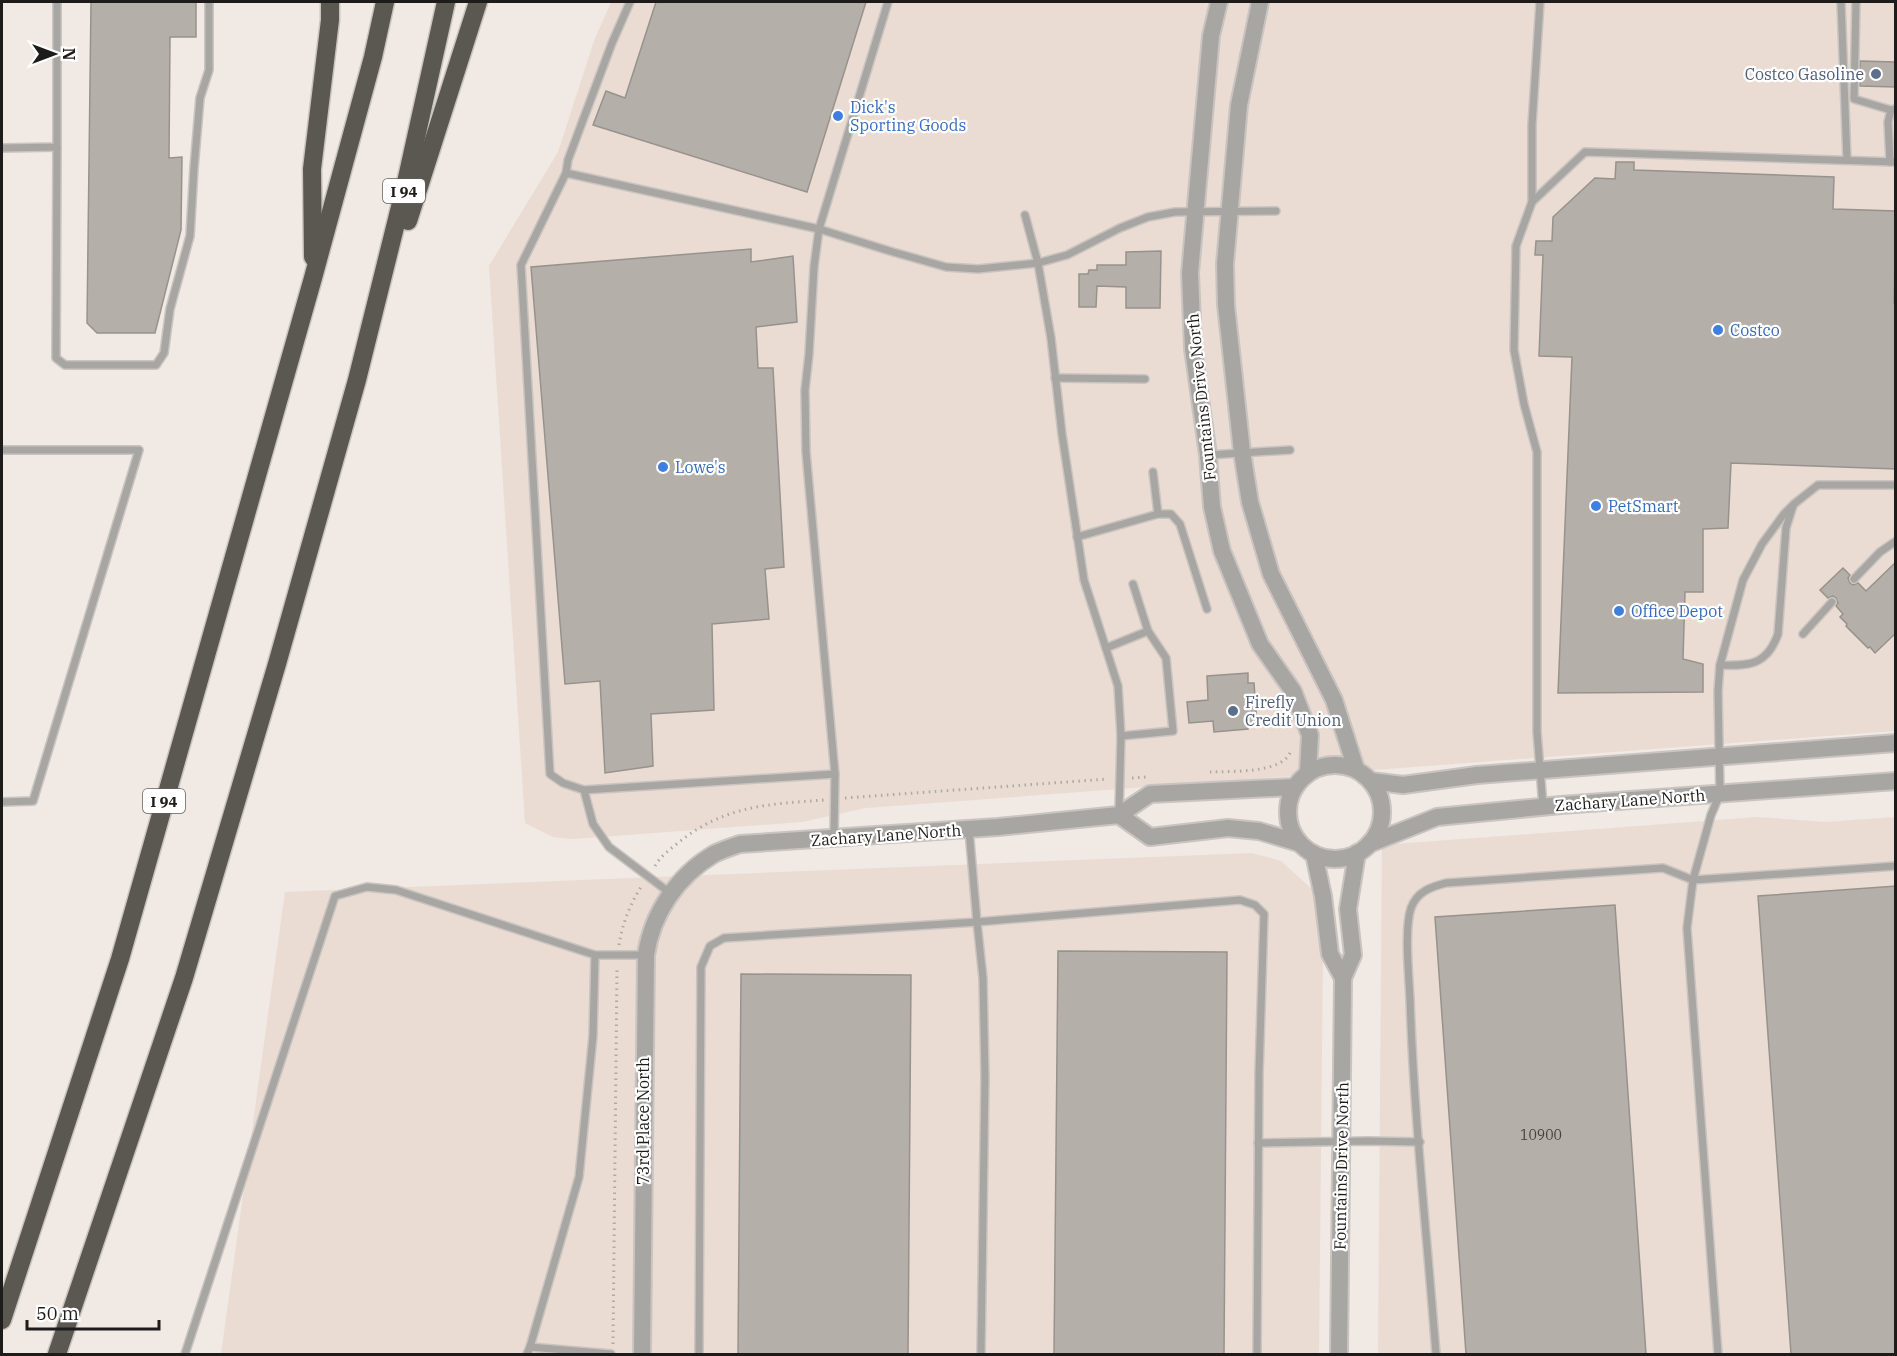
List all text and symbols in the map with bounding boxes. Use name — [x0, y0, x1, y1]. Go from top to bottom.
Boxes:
north arrow — [24, 24, 84, 84]
text: N — [59, 48, 79, 60]
place label: Costco Gasoline — [1745, 64, 1864, 84]
marker: Costco Gasoline — [1869, 67, 1883, 81]
place label: Dick's Sporting Goods — [850, 97, 966, 135]
marker: Dick's Sporting Goods — [831, 109, 845, 123]
road number: I 94 — [383, 179, 425, 203]
street label: Fountains Drive North — [1182, 312, 1220, 482]
place label: Costco — [1730, 320, 1780, 340]
marker: Costco — [1711, 323, 1725, 337]
place label: Lowe's — [675, 457, 726, 477]
marker: Lowe's — [656, 460, 670, 474]
place label: PetSmart — [1608, 496, 1679, 516]
marker: PetSmart — [1589, 499, 1603, 513]
place label: Office Depot — [1631, 601, 1723, 621]
marker: Office Depot — [1612, 604, 1626, 618]
place label: Firefly Credit Union — [1245, 692, 1341, 730]
marker: Firefly Credit Union — [1226, 704, 1240, 718]
street label: Zachary Lane North — [1554, 785, 1706, 815]
road number: I 94 — [143, 789, 185, 813]
street label: Zachary Lane North — [810, 820, 962, 850]
street label: 73rd Place North — [633, 1057, 653, 1185]
street label: Fountains Drive North — [1330, 1082, 1352, 1250]
house number: 10900 — [1520, 1126, 1562, 1144]
scale bar — [27, 1293, 159, 1331]
text: 50 m — [36, 1302, 79, 1325]

